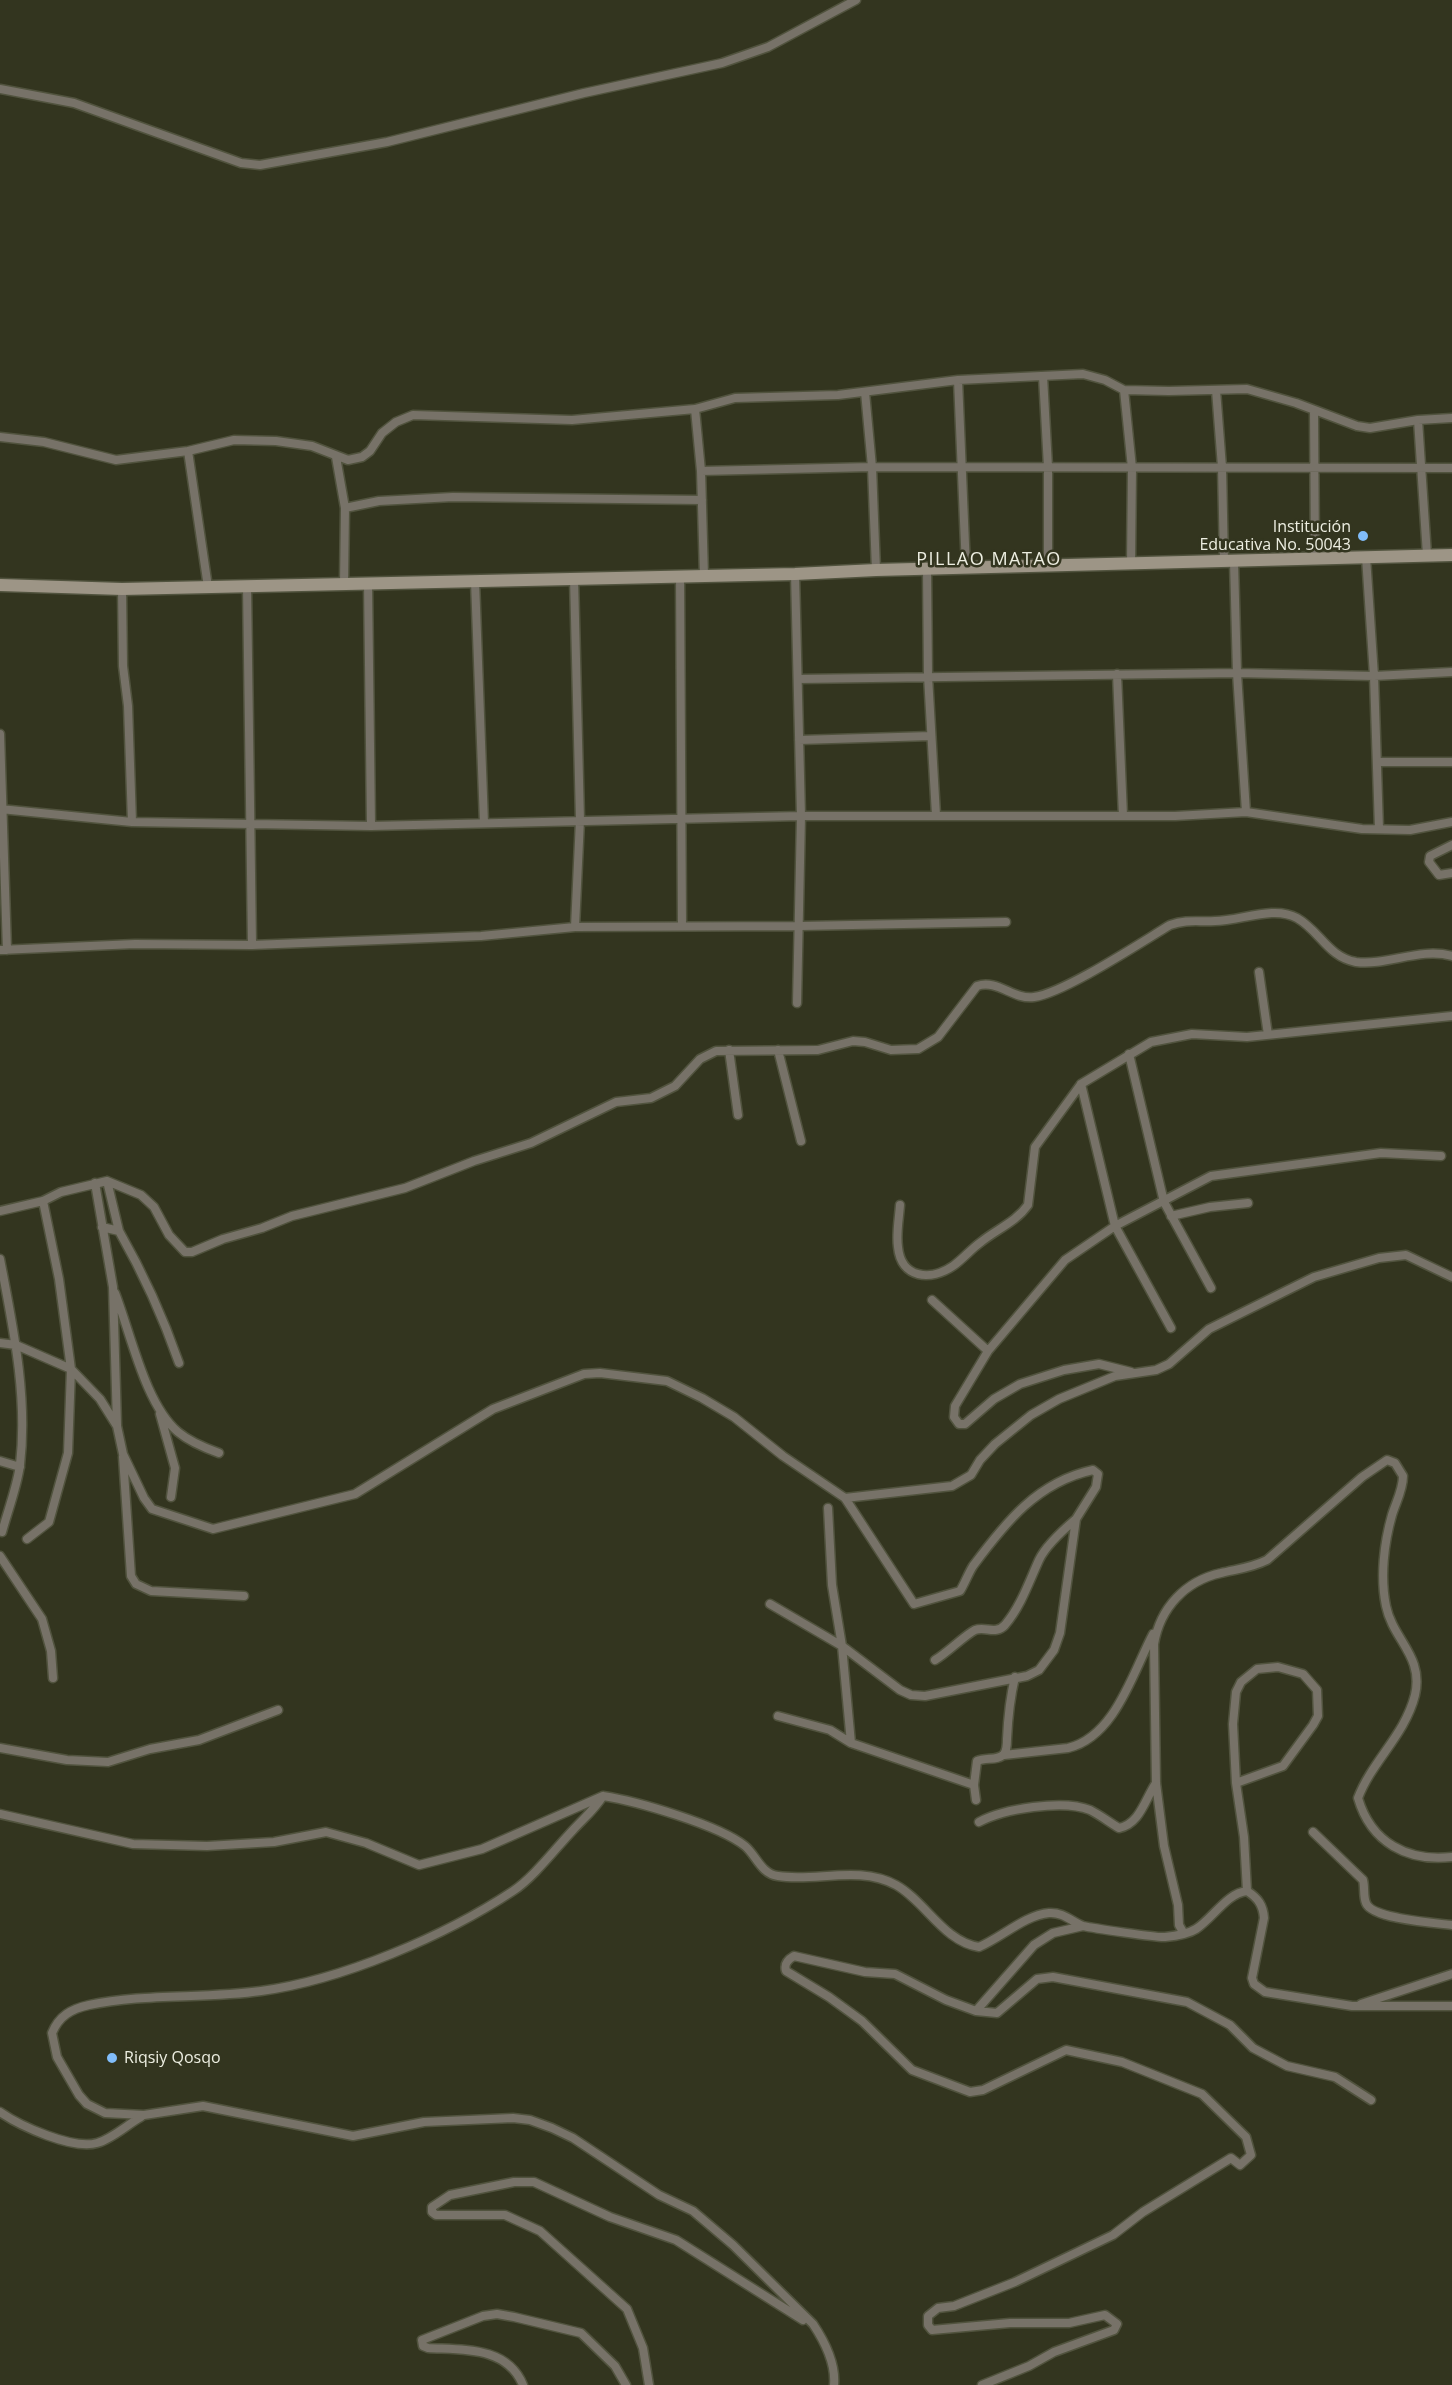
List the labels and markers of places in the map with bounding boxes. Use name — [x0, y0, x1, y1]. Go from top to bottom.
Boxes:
place label: Institución Educativa No. 50043 — [1199, 517, 1351, 555]
marker: Institución Educativa No. 50043 — [1356, 529, 1370, 543]
place label: Riqsiy Qosqo — [124, 2048, 221, 2068]
marker: Riqsiy Qosqo — [105, 2051, 119, 2065]

